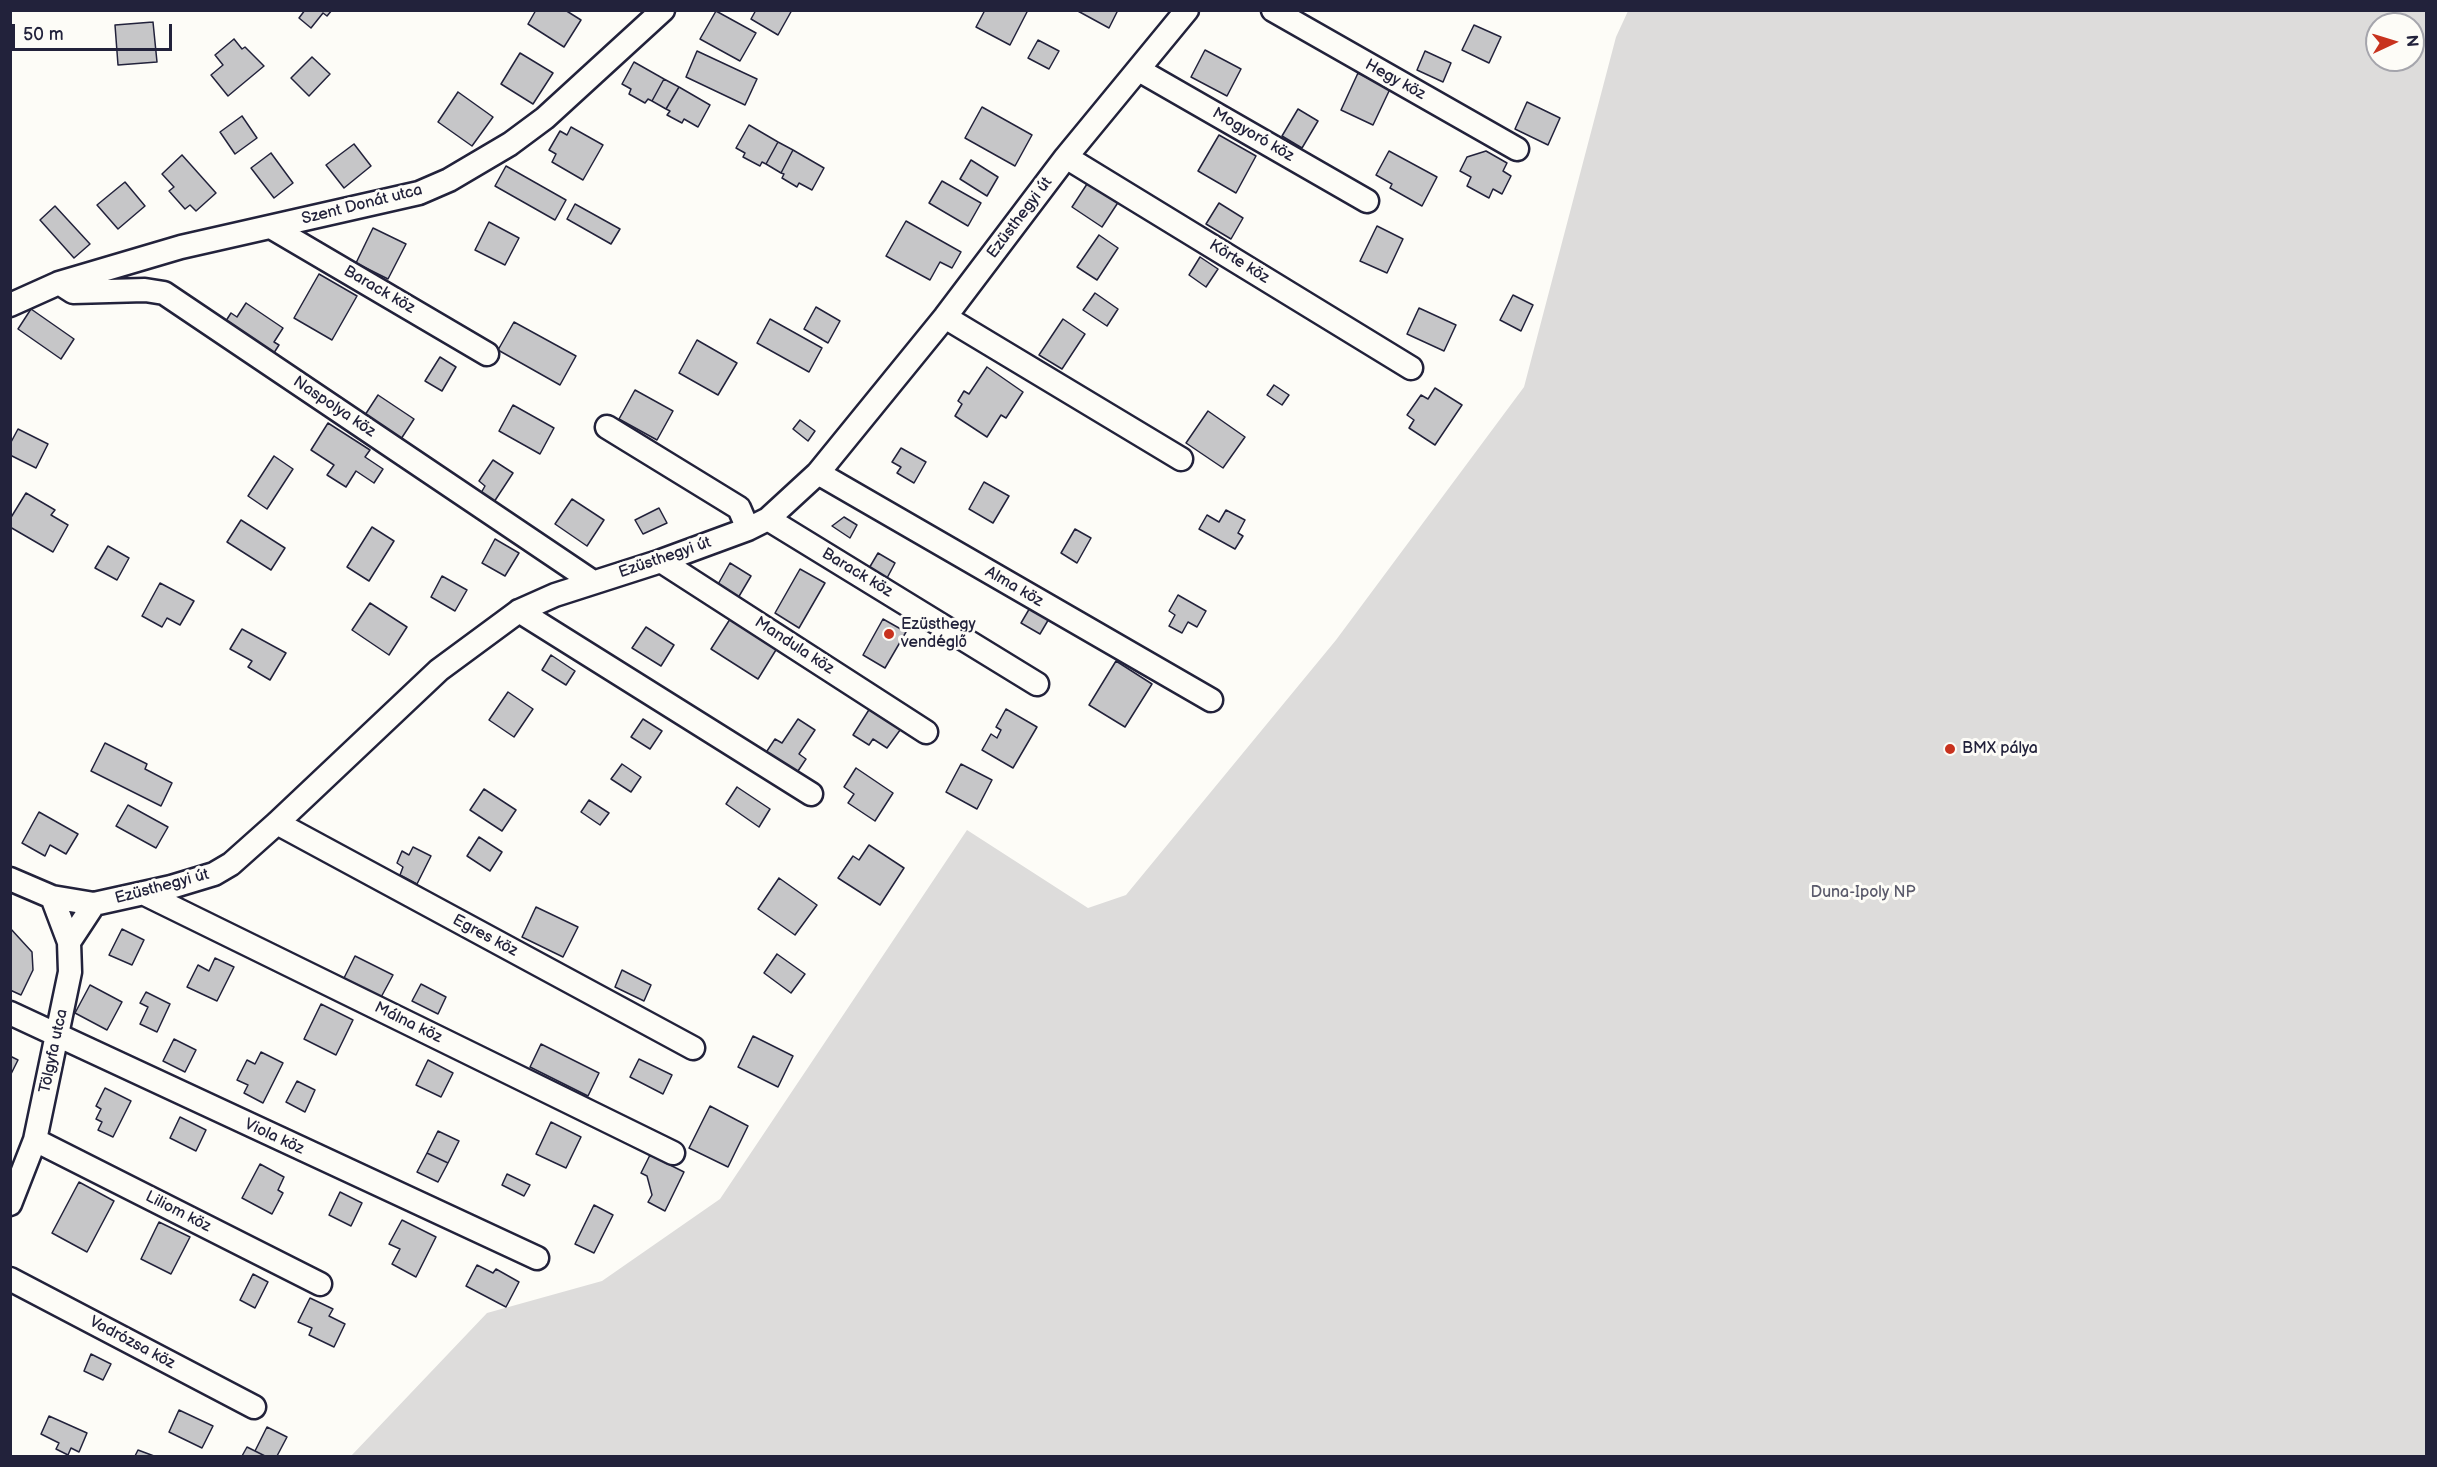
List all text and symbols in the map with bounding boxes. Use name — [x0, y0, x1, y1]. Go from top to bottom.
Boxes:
scale bar — [15, 12, 176, 50]
north arrow — [2365, 12, 2425, 72]
text: 50 m — [23, 24, 64, 45]
text: N — [2402, 34, 2421, 48]
street label: Hegy köz — [1361, 56, 1429, 104]
street label: Mogyoró köz — [1209, 104, 1297, 166]
street label: Ezüsthegyi út — [983, 174, 1057, 262]
street label: Szent Donát utca — [300, 181, 424, 229]
street label: Körte köz — [1205, 236, 1273, 288]
street label: Barack köz — [340, 262, 418, 318]
street label: Naspolya köz — [289, 372, 379, 442]
street label: Ezüsthegyi út — [616, 533, 714, 583]
street label: Barack köz — [818, 544, 896, 602]
street label: Alma köz — [981, 563, 1047, 611]
street label: Mandula köz — [751, 613, 837, 679]
place label: Ezüsthegy vendéglő — [901, 615, 976, 653]
marker: Ezüsthegy vendéglő — [882, 627, 896, 641]
place label: BMX pálya — [1962, 739, 2038, 759]
marker: BMX pálya — [1943, 742, 1957, 756]
street label: Ezüsthegyi út — [113, 865, 211, 909]
park label: Duna-Ipoly NP — [1810, 883, 1916, 903]
street label: Egres köz — [449, 911, 521, 961]
street label: Málna köz — [371, 998, 445, 1048]
street label: Tölgyfa utca — [36, 1007, 72, 1095]
street label: Viola köz — [241, 1115, 307, 1159]
street label: Liliom köz — [142, 1187, 214, 1237]
street label: Vadrózsa köz — [86, 1312, 178, 1374]

